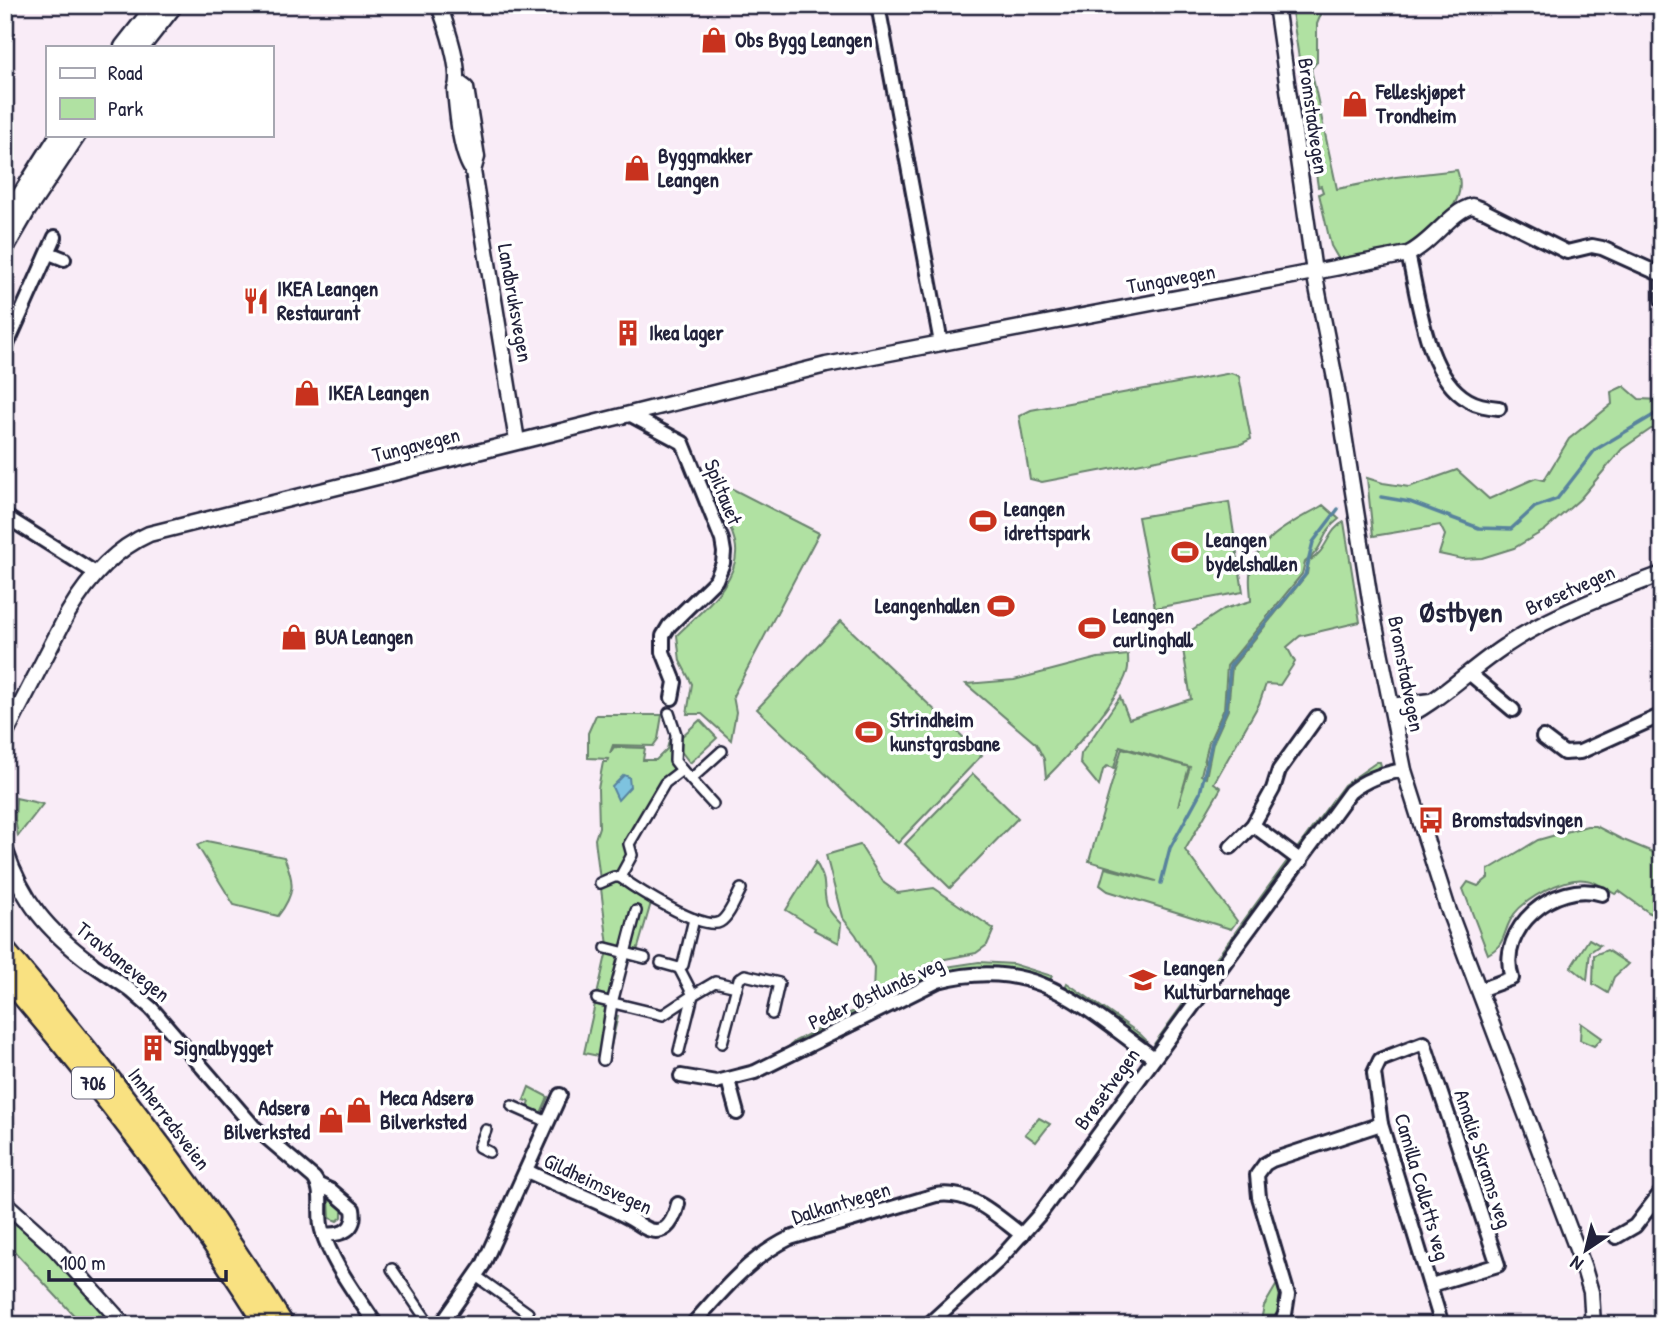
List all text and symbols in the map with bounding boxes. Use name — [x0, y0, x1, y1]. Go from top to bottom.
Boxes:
shop icon: Obs Bygg Leangen — [699, 25, 729, 55]
place label: Obs Bygg Leangen — [735, 25, 872, 55]
legend — [46, 46, 273, 136]
street label: Bromstadvegen — [1291, 56, 1336, 176]
text: Road — [108, 58, 142, 87]
place label: Felleskjøpet Trondheim — [1375, 77, 1466, 130]
shop icon: Felleskjøpet Trondheim — [1340, 89, 1370, 119]
text: Park — [108, 94, 143, 123]
place label: Byggmakker Leangen — [658, 141, 754, 195]
shop icon: Byggmakker Leangen — [622, 153, 652, 183]
street label: Landbruksvegen — [491, 241, 540, 364]
street label: Tungavegen — [1124, 256, 1217, 301]
place label: IKEA Leangen Restaurant — [277, 274, 378, 327]
restaurant icon: IKEA Leangen Restaurant — [241, 286, 271, 316]
building icon: Ikea lager — [613, 318, 643, 348]
place label: Ikea lager — [649, 318, 725, 348]
shop icon: IKEA Leangen — [292, 378, 322, 408]
place label: IKEA Leangen — [328, 378, 429, 408]
street label: Tungavegen — [369, 420, 463, 469]
street label: Spiltauet — [697, 455, 750, 530]
place label: Leangen idrettspark — [1004, 494, 1090, 548]
sports icon: Leangen idrettspark — [968, 506, 998, 536]
place label: Leangen bydelshallen — [1206, 525, 1298, 579]
sports icon: Leangen bydelshallen — [1170, 537, 1200, 567]
street label: Brøsetvegen — [1520, 557, 1619, 622]
place label: Leangenhallen — [875, 591, 980, 621]
sports icon: Leangenhallen — [986, 591, 1016, 621]
district label: Østbyen — [1419, 593, 1503, 632]
place label: Leangen curlinghall — [1113, 601, 1194, 655]
sports icon: Leangen curlinghall — [1077, 613, 1107, 643]
street label: Bromstadvegen — [1381, 614, 1432, 734]
shop icon: BUA Leangen — [279, 622, 309, 652]
place label: BUA Leangen — [315, 622, 413, 652]
place label: Strindheim kunstgrasbane — [890, 705, 1001, 759]
sports icon: Strindheim kunstgrasbane — [854, 717, 884, 747]
bus stop icon: Bromstadsvingen — [1416, 805, 1446, 835]
place label: Bromstadsvingen — [1452, 805, 1583, 835]
street label: Travbanevegen — [70, 915, 176, 1009]
street label: Peder Østlunds veg — [804, 949, 948, 1037]
place label: Leangen Kulturbarnehage — [1164, 953, 1291, 1007]
school or university icon: Leangen Kulturbarnehage — [1128, 965, 1158, 995]
building icon: Signalbygget — [138, 1033, 168, 1063]
place label: Signalbygget — [174, 1033, 274, 1063]
street label: Brøsetvegen — [1067, 1042, 1146, 1136]
street label: Innherredsveien — [121, 1062, 217, 1176]
road number: 706 — [72, 1068, 114, 1098]
place label: Meca Adserø Bilverksted — [380, 1083, 474, 1136]
street label: Amalie Skrams veg — [1447, 1086, 1520, 1232]
place label: Adserø Bilverksted — [224, 1093, 311, 1146]
shop icon: Meca Adserø Bilverksted — [344, 1095, 374, 1125]
shop icon: Adserø Bilverksted — [316, 1105, 346, 1135]
street label: Camilla Colletts veg — [1388, 1110, 1457, 1264]
street label: Gildheimsvegen — [539, 1146, 657, 1221]
street label: Dalkantvegen — [788, 1174, 894, 1231]
north arrow — [1552, 1214, 1622, 1284]
scale bar — [49, 1239, 226, 1283]
text: 100 m — [60, 1248, 106, 1277]
text: N — [1565, 1250, 1588, 1277]

